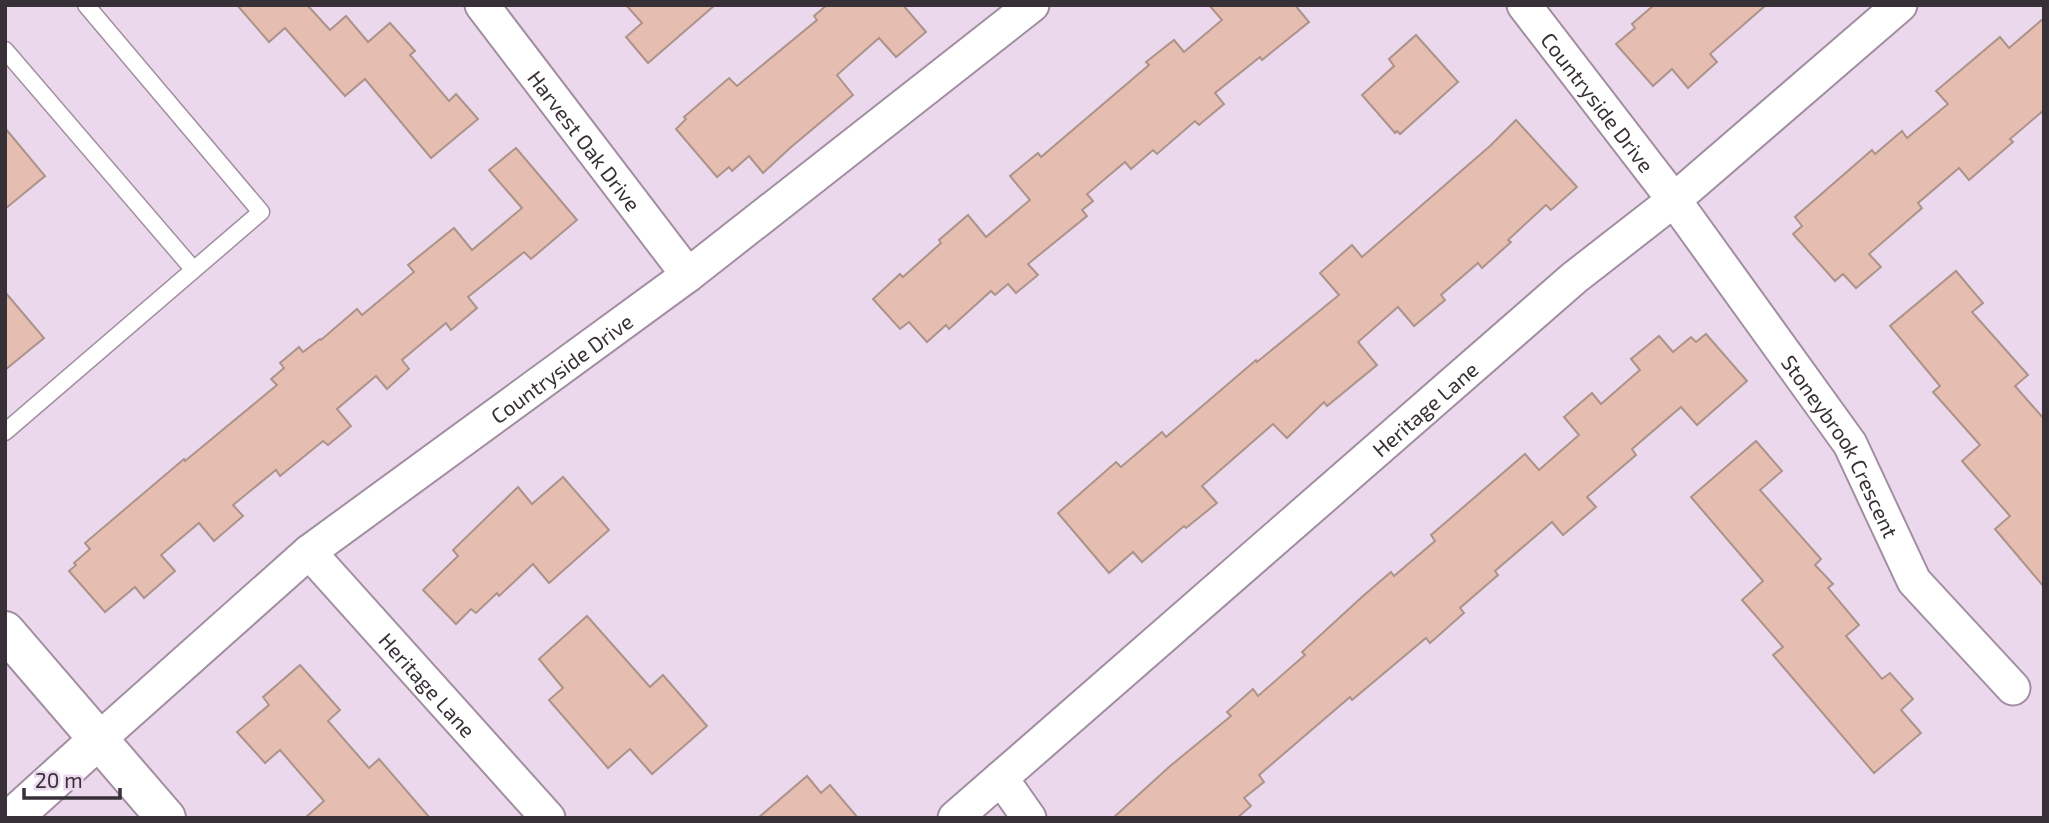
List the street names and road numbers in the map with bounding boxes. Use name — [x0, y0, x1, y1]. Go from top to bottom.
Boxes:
street label: Countryside Drive — [1537, 27, 1660, 176]
street label: Harvest Oak Drive — [524, 65, 647, 215]
street label: Countryside Drive — [485, 308, 637, 428]
street label: Stoneybrook Crescent — [1777, 350, 1904, 541]
street label: Heritage Lane — [1367, 356, 1482, 461]
street label: Heritage Lane — [375, 627, 481, 742]

